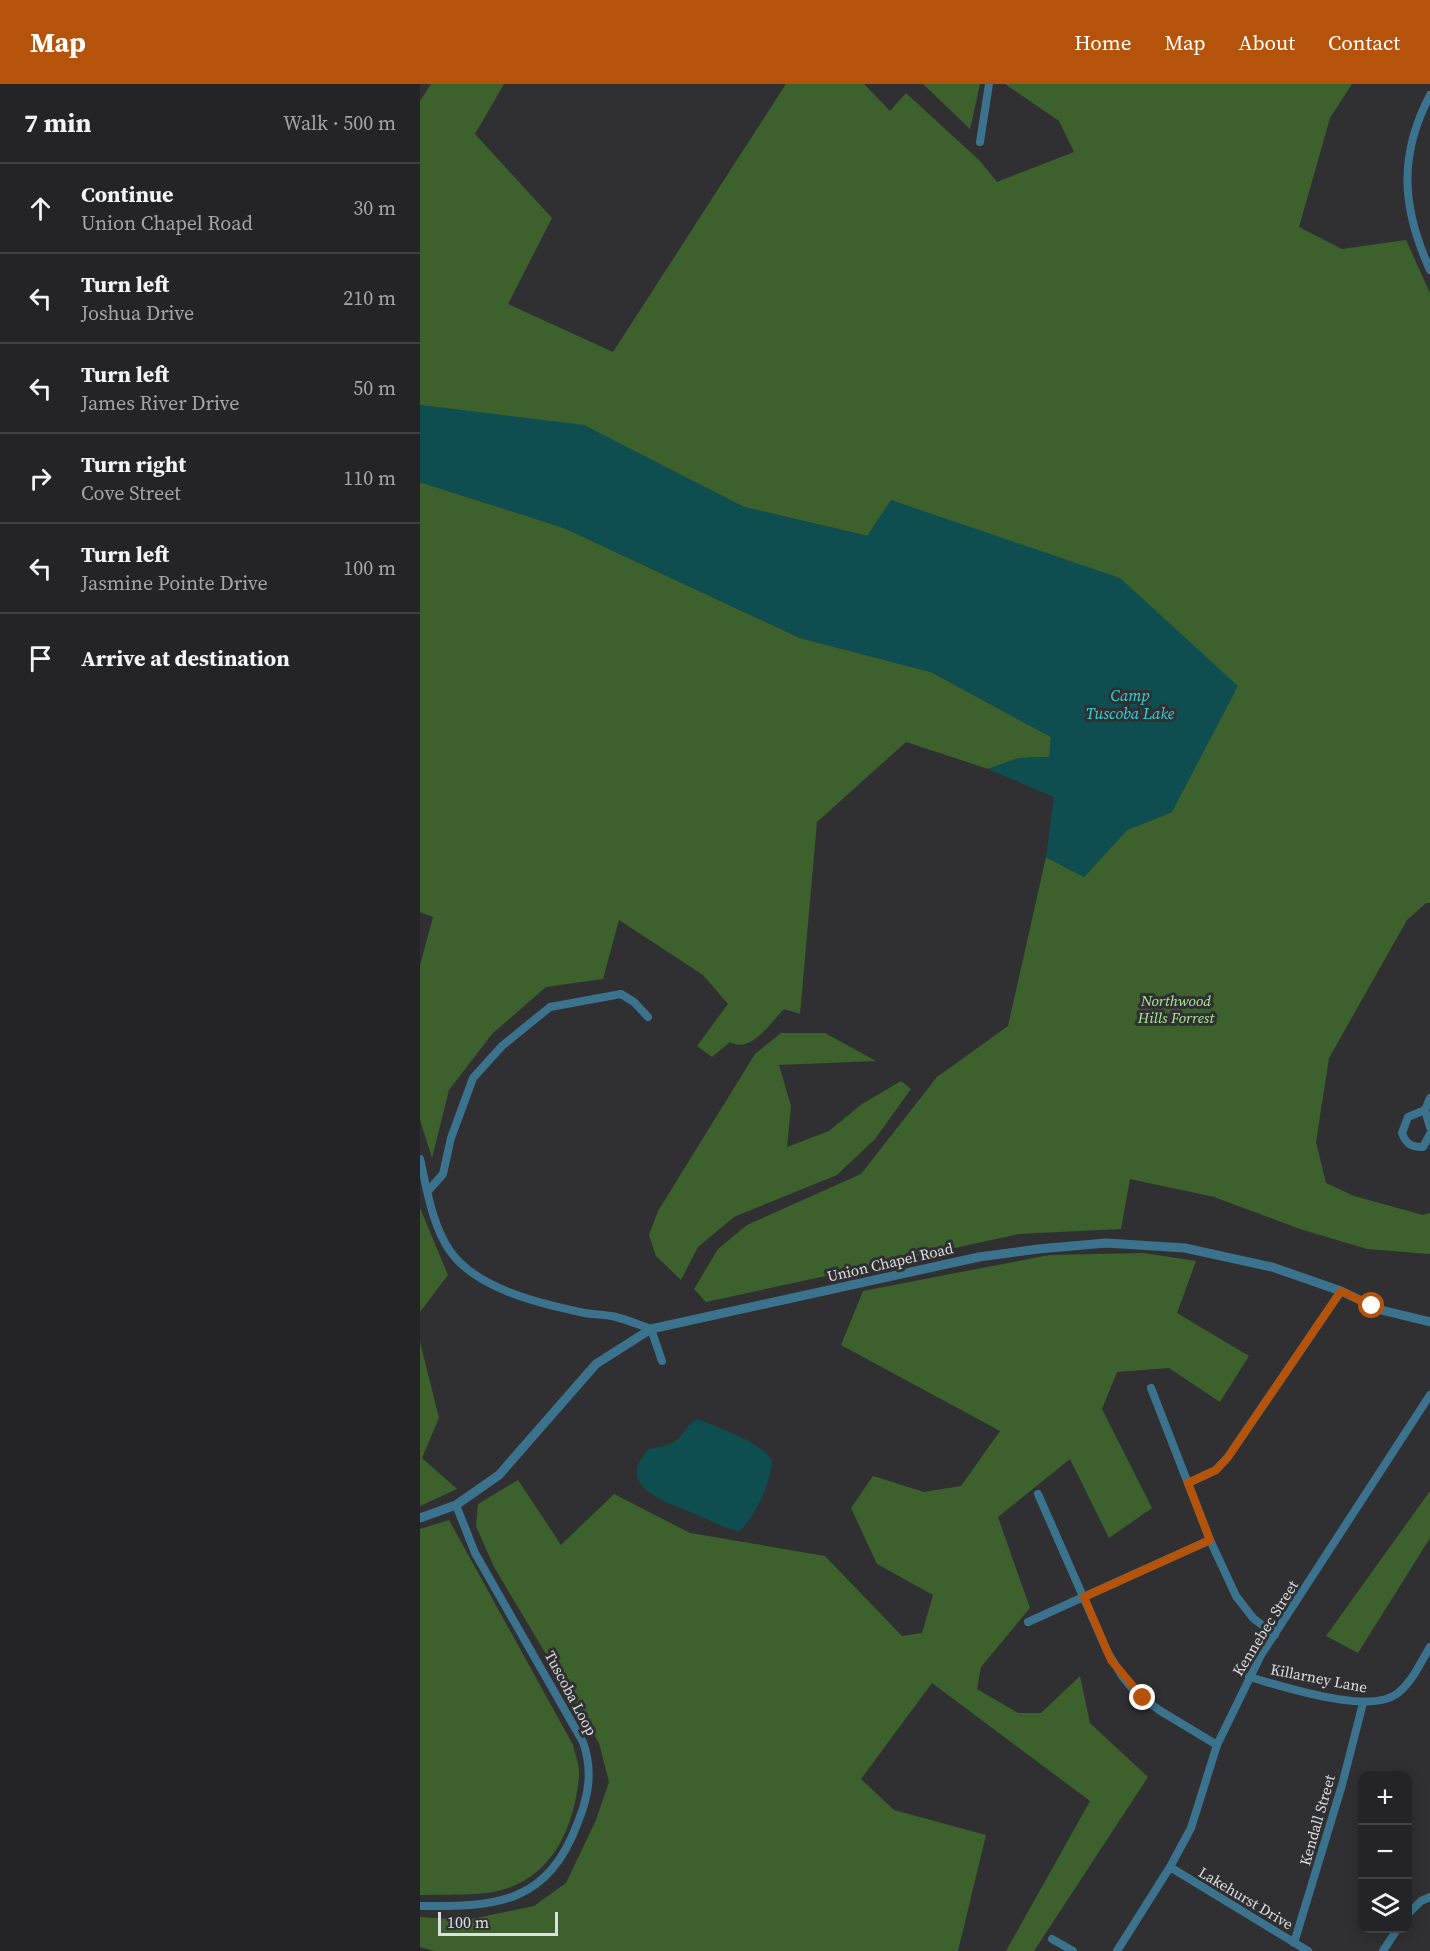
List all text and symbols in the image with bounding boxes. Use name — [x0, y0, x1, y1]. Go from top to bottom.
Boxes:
text: Map — [30, 23, 86, 61]
text: Home — [1074, 28, 1132, 57]
text: Map — [1165, 28, 1206, 57]
text: About — [1239, 28, 1295, 57]
text: Contact — [1328, 28, 1400, 57]
text: 7 min — [24, 105, 91, 141]
text: Walk · 500 m — [283, 109, 396, 137]
text: Continue — [81, 179, 174, 209]
icon: ahead — [24, 192, 57, 225]
text: 30 m — [353, 194, 396, 222]
text: Union Chapel Road — [81, 209, 253, 237]
text: Turn left — [81, 269, 169, 299]
icon: left — [24, 282, 57, 315]
text: 210 m — [343, 284, 396, 312]
text: Joshua Drive — [81, 299, 194, 327]
text: Turn left — [81, 359, 169, 389]
icon: left — [24, 372, 57, 405]
text: 50 m — [353, 374, 396, 402]
text: James River Drive — [81, 389, 240, 417]
text: Turn right — [81, 449, 186, 479]
icon: right — [24, 462, 57, 495]
text: 110 m — [343, 464, 396, 492]
text: Cove Street — [81, 479, 181, 507]
text: Turn left — [81, 539, 169, 569]
icon: left — [24, 552, 57, 585]
text: 100 m — [343, 554, 396, 582]
text: Jasmine Pointe Drive — [81, 569, 268, 597]
icon: arrive — [24, 642, 57, 675]
text: Arrive at destination — [81, 643, 290, 673]
water label: Camp Tuscoba Lake — [1086, 684, 1175, 724]
park label: Northwood Hills Forrest — [1137, 990, 1215, 1028]
street label: Union Chapel Road — [825, 1237, 956, 1287]
route start — [1358, 1292, 1384, 1318]
street label: Kennebec Street — [1227, 1576, 1303, 1680]
street label: Tuscoba Loop — [540, 1647, 602, 1739]
street label: Killarney Lane — [1269, 1658, 1370, 1698]
route end — [1129, 1684, 1155, 1710]
map controls — [1358, 1771, 1412, 1933]
button: + — [1358, 1771, 1412, 1825]
street label: Kendall Street — [1294, 1772, 1340, 1868]
button: − — [1358, 1825, 1412, 1879]
street label: Lakehurst Drive — [1195, 1861, 1298, 1935]
button: layers — [1358, 1879, 1412, 1933]
scale bar — [438, 1909, 558, 1936]
text: 100 m — [447, 1911, 489, 1933]

